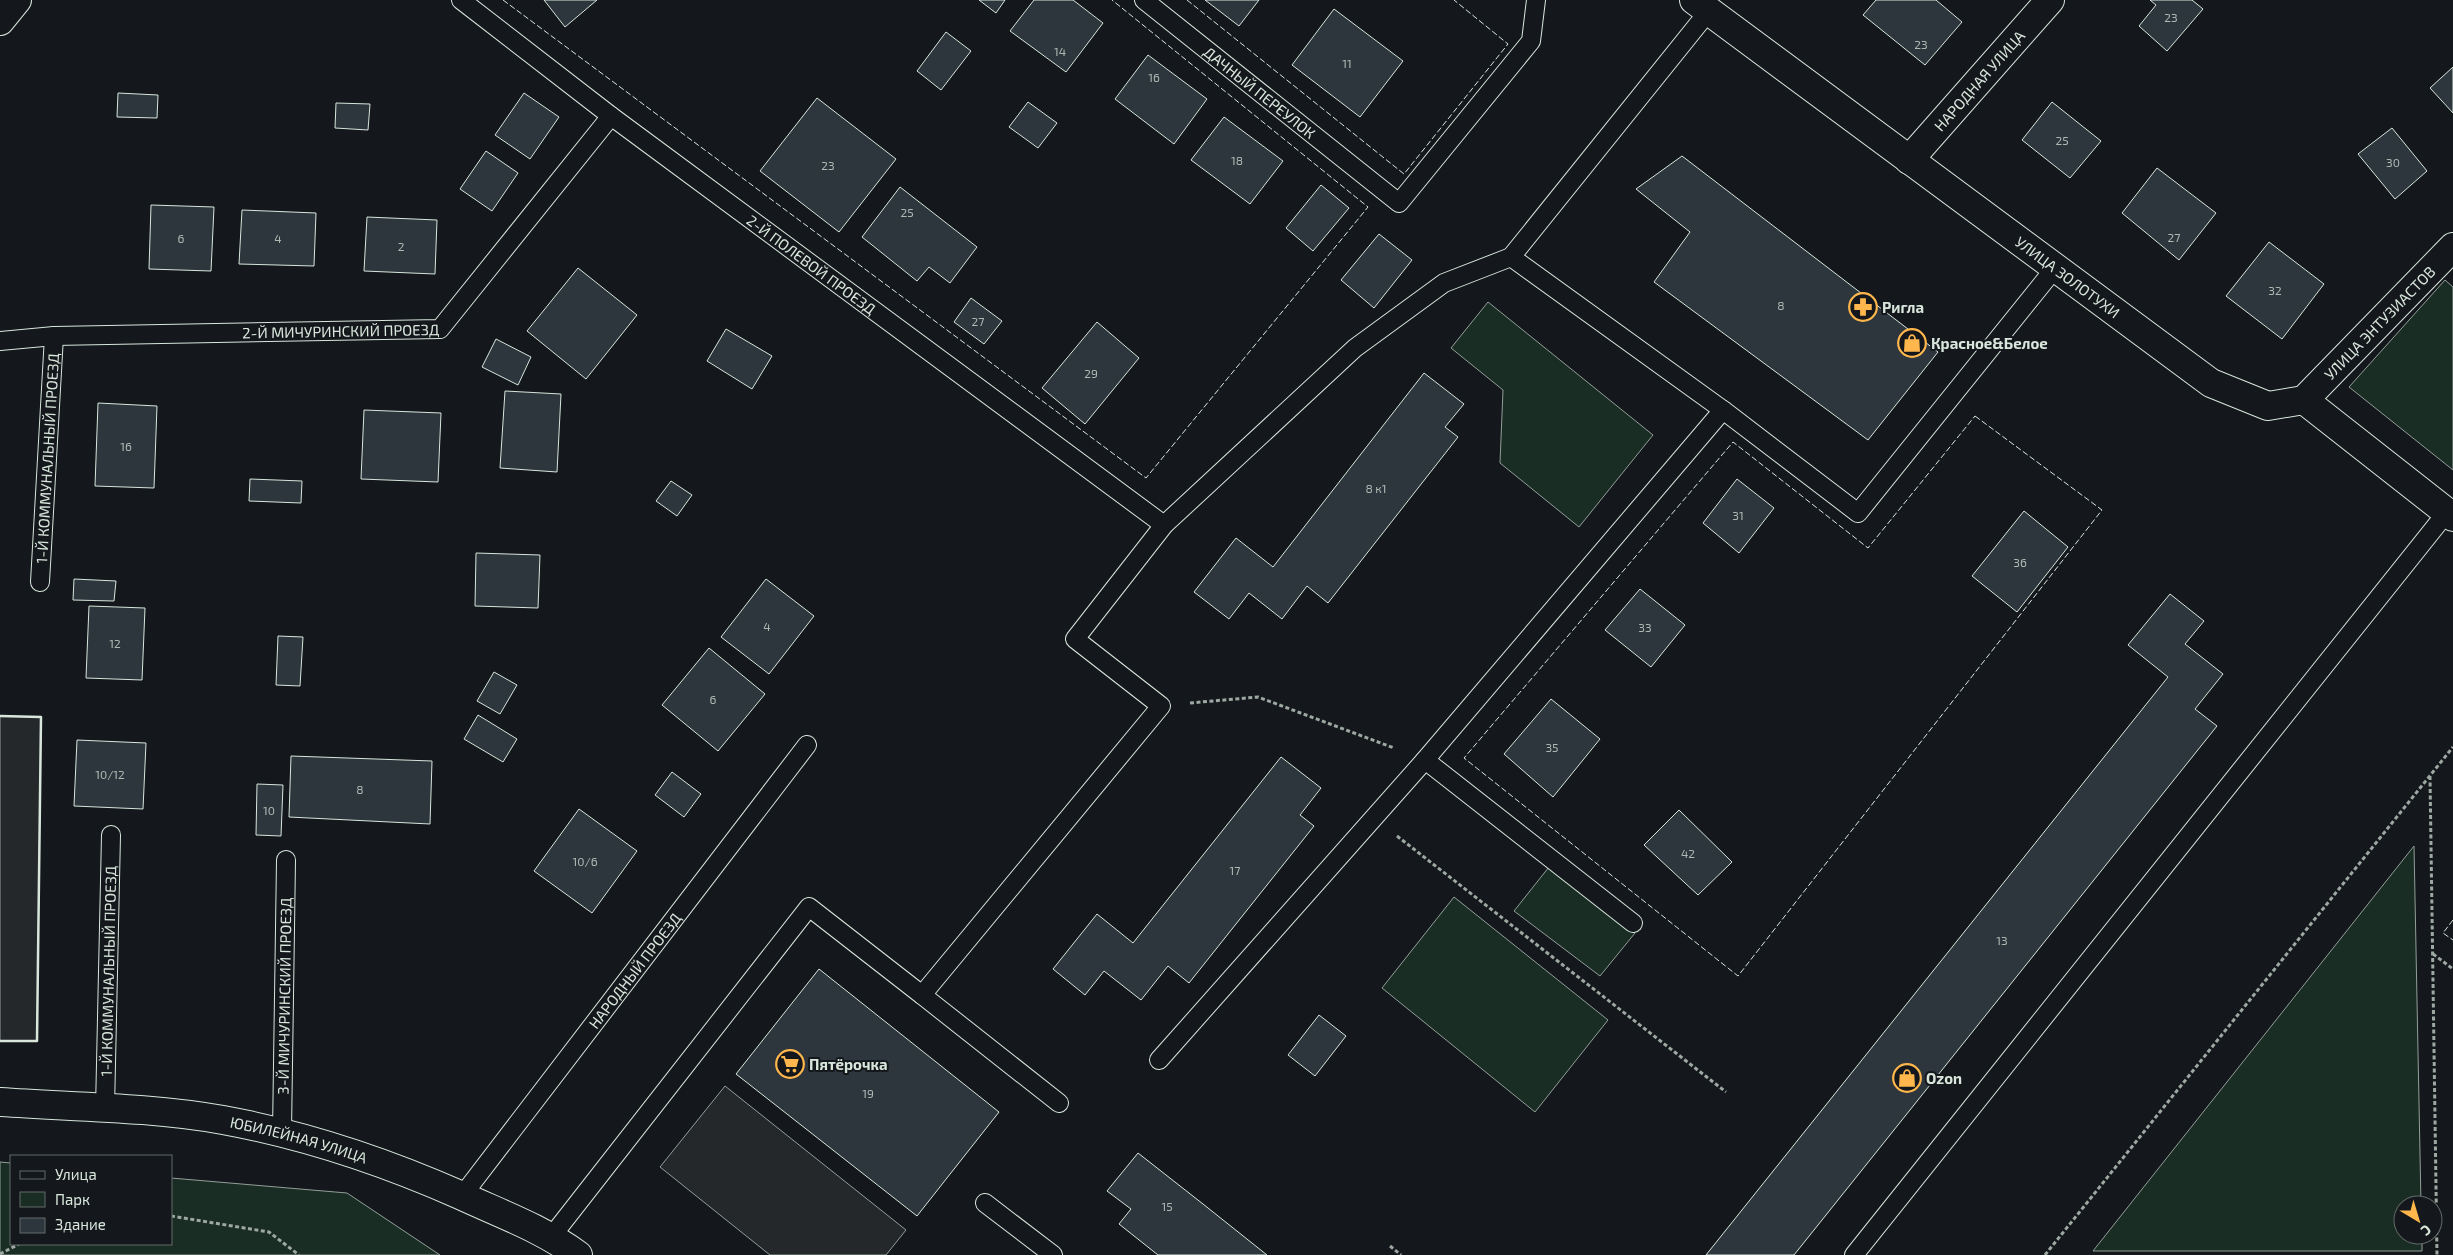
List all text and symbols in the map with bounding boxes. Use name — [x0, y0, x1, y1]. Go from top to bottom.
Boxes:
house number: 23 — [2164, 10, 2178, 24]
street label: НАРОДНАЯ УЛИЦА — [1930, 26, 2029, 134]
house number: 23 — [1914, 37, 1928, 51]
street label: ДАЧНЫЙ ПЕРЕУЛОК — [1200, 42, 1319, 142]
house number: 14 — [1054, 44, 1066, 58]
house number: 11 — [1342, 56, 1352, 70]
house number: 16 — [1148, 70, 1160, 84]
house number: 25 — [2055, 133, 2069, 147]
house number: 18 — [1231, 153, 1243, 167]
house number: 30 — [2386, 155, 2400, 169]
house number: 23 — [821, 158, 835, 172]
house number: 25 — [900, 205, 914, 219]
street label: 2-Й ПОЛЕВОЙ ПРОЕЗД — [743, 211, 880, 318]
house number: 27 — [2168, 230, 2180, 244]
house number: 6 — [178, 231, 185, 245]
house number: 4 — [274, 231, 282, 245]
street label: УЛИЦА ЗОЛОТУХИ — [2012, 232, 2123, 321]
house number: 2 — [398, 239, 405, 253]
street label: УЛИЦА ЭНТУЗИАСТОВ — [2320, 262, 2439, 383]
house number: 32 — [2268, 283, 2282, 297]
pharmacy icon: Ригла — [1848, 292, 1878, 322]
house number: 8 — [1777, 298, 1785, 312]
place label: Ригла — [1882, 298, 1924, 316]
house number: 27 — [972, 314, 984, 328]
street label: 2-Й МИЧУРИНСКИЙ ПРОЕЗД — [242, 320, 440, 342]
shop icon: Красное&Белое — [1897, 328, 1927, 358]
place label: Красное&Белое — [1931, 334, 2048, 352]
street label: 1-Й КОММУНАЛЬНЫЙ ПРОЕЗД — [32, 353, 62, 564]
house number: 29 — [1084, 366, 1098, 380]
house number: 16 — [120, 439, 132, 453]
house number: 8 к1 — [1365, 481, 1387, 495]
house number: 31 — [1732, 508, 1744, 522]
house number: 36 — [2013, 555, 2027, 569]
house number: 4 — [763, 619, 771, 633]
house number: 33 — [1638, 620, 1652, 634]
house number: 12 — [109, 636, 121, 650]
house number: 6 — [710, 692, 717, 706]
house number: 35 — [1545, 740, 1559, 754]
house number: 10/12 — [95, 767, 125, 781]
house number: 8 — [356, 782, 364, 796]
house number: 10 — [263, 803, 275, 817]
house number: 42 — [1681, 846, 1695, 860]
house number: 10/6 — [572, 854, 598, 868]
house number: 17 — [1230, 863, 1240, 877]
street label: 1-Й КОММУНАЛЬНЫЙ ПРОЕЗД — [97, 866, 119, 1077]
street label: 3-Й МИЧУРИНСКИЙ ПРОЕЗД — [274, 897, 294, 1095]
street label: НАРОДНЫЙ ПРОЕЗД — [585, 909, 684, 1032]
house number: 13 — [1996, 933, 2008, 947]
supermarket icon: Пятёрочка — [775, 1049, 805, 1079]
place label: Пятёрочка — [809, 1055, 888, 1073]
shop icon: Ozon — [1892, 1063, 1922, 1093]
place label: Ozon — [1926, 1069, 1962, 1087]
house number: 19 — [862, 1086, 874, 1100]
street label: ЮБИЛЕЙНАЯ УЛИЦА — [229, 1113, 370, 1167]
legend — [10, 1155, 172, 1245]
text: Улица — [55, 1165, 97, 1183]
text: Парк — [55, 1190, 90, 1208]
north arrow — [2393, 1195, 2443, 1245]
house number: 15 — [1161, 1199, 1173, 1213]
text: Здание — [55, 1215, 106, 1233]
text: С — [2418, 1221, 2435, 1240]

